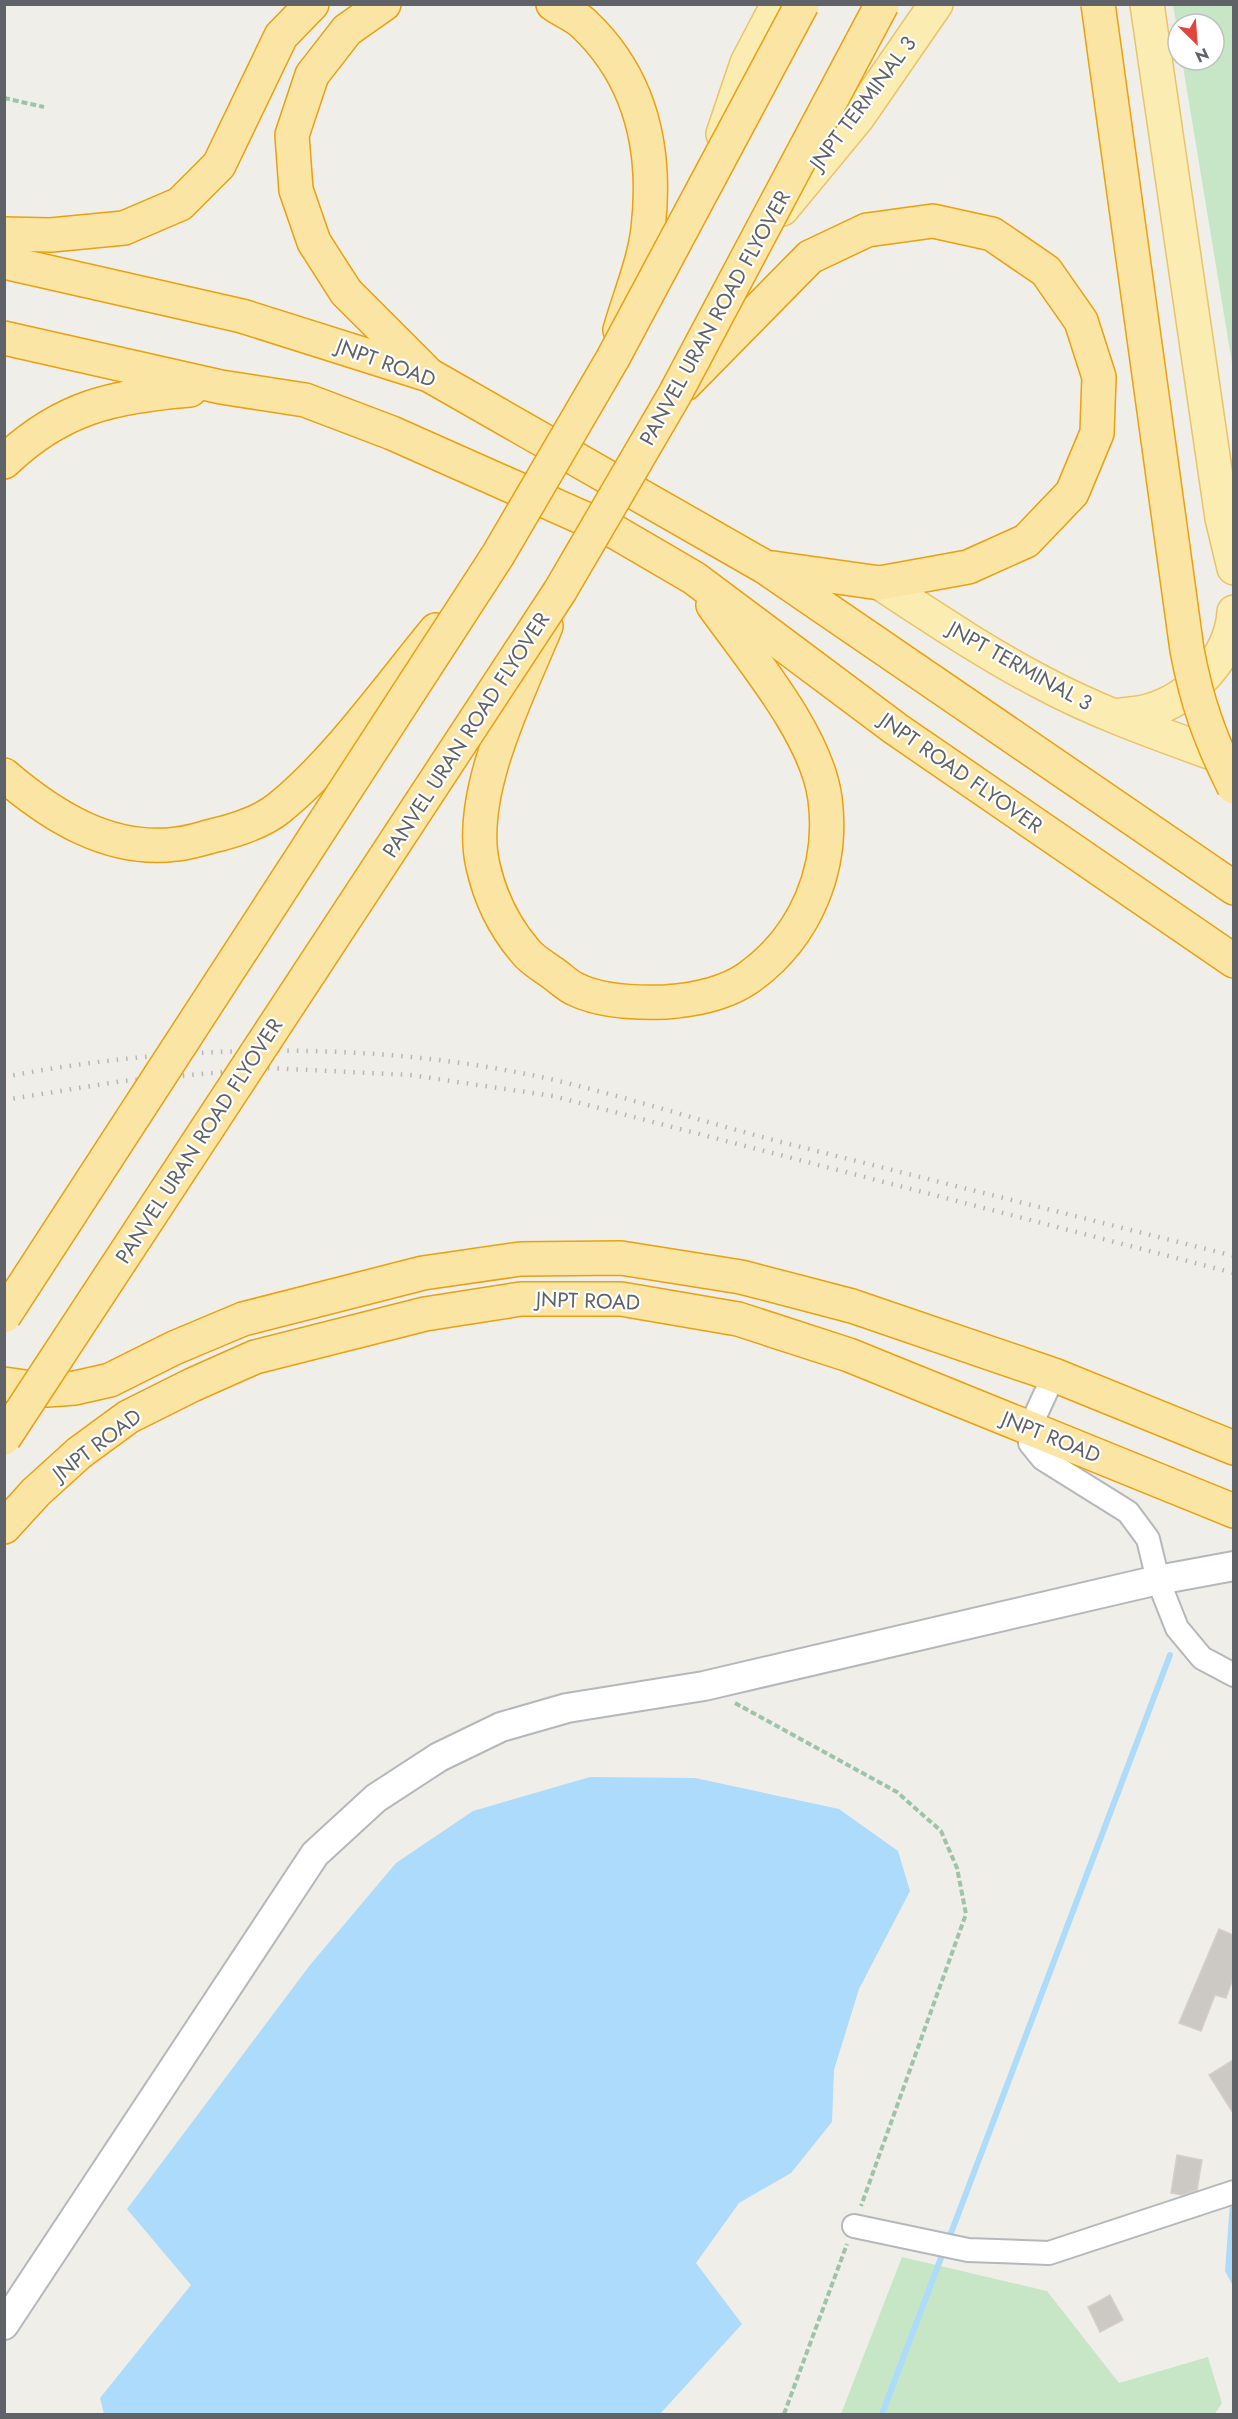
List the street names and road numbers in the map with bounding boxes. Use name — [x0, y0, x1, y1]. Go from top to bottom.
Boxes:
street label: JNPT TERMINAL 3 — [801, 30, 923, 179]
street label: PANVEL URAN ROAD FLYOVER — [632, 185, 798, 451]
street label: JNPT ROAD — [329, 330, 440, 395]
street label: PANVEL URAN ROAD FLYOVER — [375, 606, 557, 864]
street label: JNPT TERMINAL 3 — [940, 612, 1098, 718]
street label: JNPT ROAD FLYOVER — [871, 704, 1049, 841]
street label: PANVEL URAN ROAD FLYOVER — [108, 1012, 290, 1270]
street label: JNPT ROAD — [532, 1284, 641, 1318]
street label: JNPT ROAD — [44, 1402, 148, 1490]
street label: JNPT ROAD — [994, 1402, 1105, 1470]

